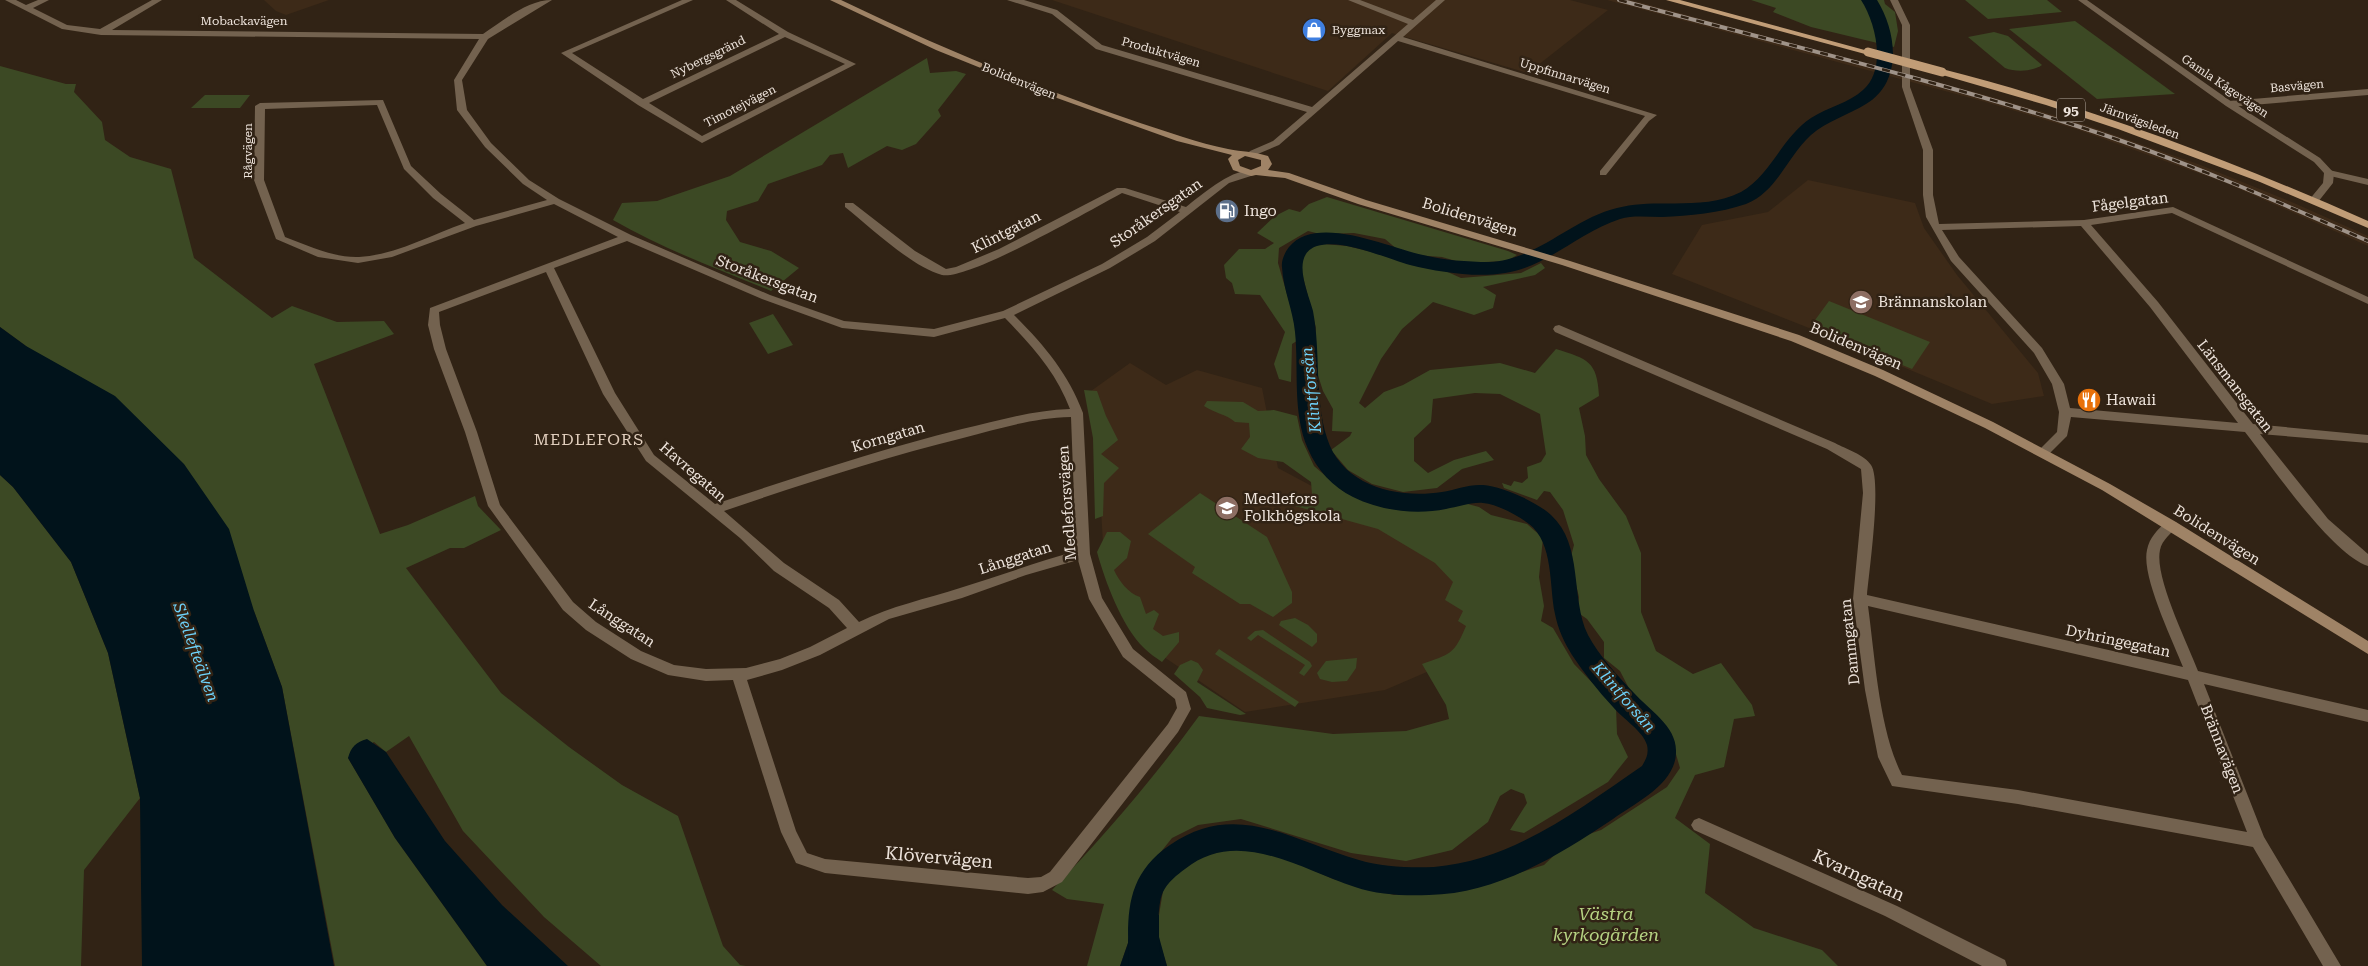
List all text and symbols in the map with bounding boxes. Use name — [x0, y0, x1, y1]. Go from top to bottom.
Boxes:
street label: Mobackavägen — [201, 14, 288, 28]
shop icon: Byggmax — [1301, 17, 1327, 43]
place label: Byggmax — [1332, 23, 1385, 37]
street label: Nybergsgränd — [668, 33, 748, 81]
street label: Produktvägen — [1120, 34, 1202, 70]
street label: Gamla Kågevägen — [2179, 52, 2271, 121]
street label: Uppfinnarvägen — [1518, 56, 1612, 97]
street label: Bolidenvägen — [980, 60, 1058, 102]
street label: Basvägen — [2269, 77, 2325, 95]
street label: Timotejvägen — [702, 82, 778, 130]
road number: 95 — [2057, 98, 2085, 122]
street label: Järnvägsleden — [2098, 100, 2182, 142]
street label: Rågvägen — [241, 123, 255, 179]
street label: Storåkersgatan — [1106, 174, 1206, 251]
street label: Fågelgatan — [2091, 188, 2170, 216]
street label: Bolidenvägen — [1420, 194, 1520, 240]
fuel station icon: Ingo — [1214, 198, 1240, 224]
place label: Ingo — [1244, 202, 1277, 220]
street label: Klintgatan — [968, 207, 1044, 257]
street label: Storåkersgatan — [713, 251, 821, 307]
school or university icon: Brännanskolan — [1848, 289, 1874, 315]
place label: Brännanskolan — [1878, 293, 1987, 311]
street label: Bolidenvägen — [1807, 318, 1905, 374]
street label: Länsmansgatan — [2193, 336, 2277, 436]
water label: Klintforsån — [1297, 346, 1325, 435]
restaurant icon: Hawaii — [2076, 387, 2102, 413]
place label: Hawaii — [2106, 391, 2156, 409]
street label: Korngatan — [849, 418, 927, 456]
district label: MEDLEFORS — [534, 430, 644, 449]
street label: Havregatan — [656, 438, 730, 506]
street label: Medleforsvägen — [1054, 444, 1080, 561]
place label: Medlefors Folkhögskola — [1244, 490, 1341, 525]
school or university icon: Medlefors Folkhögskola — [1214, 495, 1240, 521]
street label: Bolidenvägen — [2170, 501, 2264, 569]
street label: Långgatan — [976, 538, 1054, 578]
street label: Långgatan — [585, 595, 659, 651]
street label: Dammgatan — [1836, 598, 1863, 686]
water label: Skellefteälven — [169, 599, 223, 704]
street label: Dyhringegatan — [2064, 621, 2172, 661]
water label: Klintforsån — [1588, 657, 1660, 736]
street label: Brännavägen — [2197, 702, 2247, 796]
street label: Klövervägen — [884, 842, 994, 872]
street label: Kvarngatan — [1810, 845, 1908, 906]
park label: Västra kyrkogården — [1553, 903, 1659, 945]

